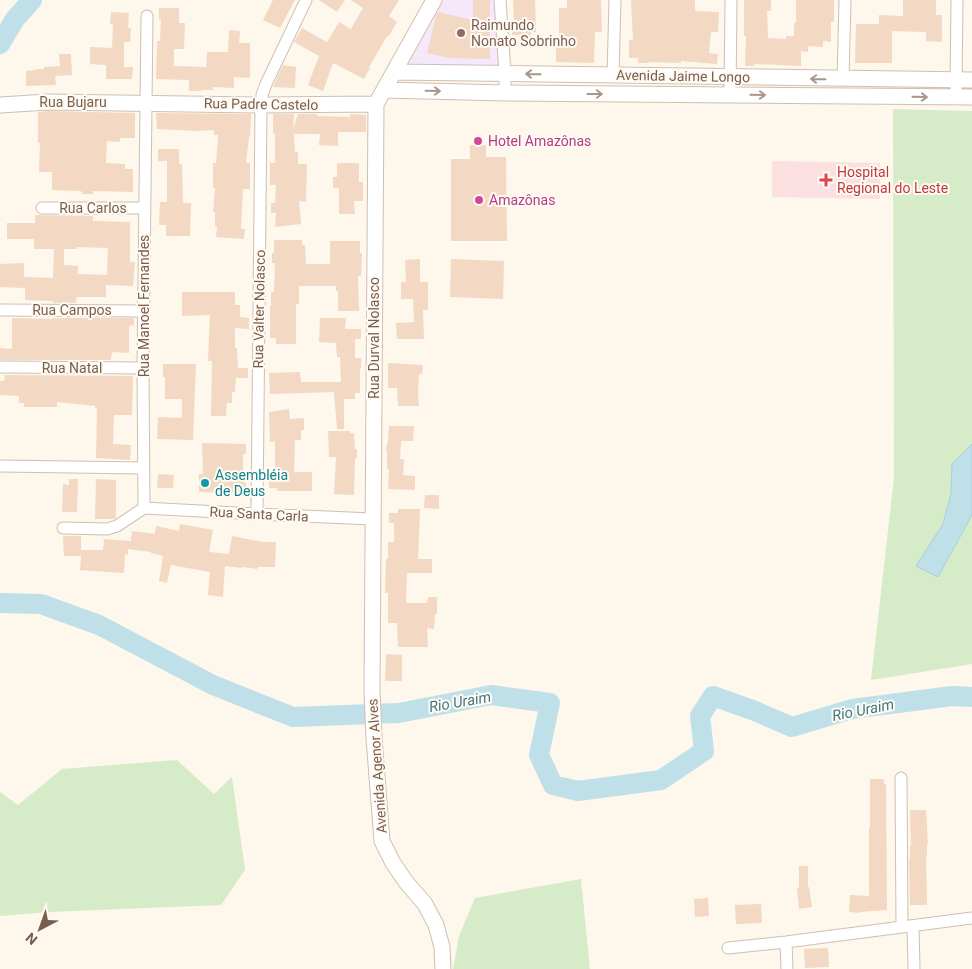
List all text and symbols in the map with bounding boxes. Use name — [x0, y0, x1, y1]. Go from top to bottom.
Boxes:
place label: Raimundo Nonato Sobrinho — [471, 17, 576, 49]
marker: Raimundo Nonato Sobrinho — [455, 27, 467, 39]
street label: Avenida Jaime Longo — [616, 67, 750, 85]
one-way arrow — [526, 69, 542, 78]
one-way arrow — [811, 74, 827, 84]
one-way arrow — [424, 86, 440, 96]
one-way arrow — [587, 89, 603, 98]
one-way arrow — [749, 90, 765, 100]
one-way arrow — [912, 92, 928, 102]
street label: Rua Bujaru — [39, 94, 107, 110]
street label: Rua Padre Castelo — [204, 95, 318, 113]
place label: Hotel Amazônas — [488, 133, 591, 149]
marker: Hotel Amazônas — [472, 135, 484, 147]
place label: Hospital Regional do Leste — [837, 164, 948, 196]
marker: Hospital Regional do Leste — [819, 173, 833, 187]
place label: Amazônas — [489, 192, 555, 208]
marker: Amazônas — [473, 194, 485, 206]
street label: Rua Carlos — [59, 200, 127, 216]
street label: Rua Manoel Fernandes — [136, 235, 152, 377]
street label: Rua Valter Nolasco — [250, 249, 268, 369]
street label: Rua Durval Nolasco — [366, 277, 382, 399]
street label: Rua Campos — [32, 302, 112, 318]
street label: Rua Natal — [42, 360, 102, 376]
place label: Assembléia de Deus — [215, 467, 288, 499]
marker: Assembléia de Deus — [199, 477, 211, 489]
street label: Rua Santa Carla — [209, 503, 309, 525]
water label: Rio Uraim — [428, 688, 492, 716]
water label: Rio Uraim — [830, 695, 896, 725]
street label: Avenida Agenor Alves — [364, 698, 390, 834]
north arrow — [15, 904, 65, 954]
text: N — [22, 930, 40, 948]

